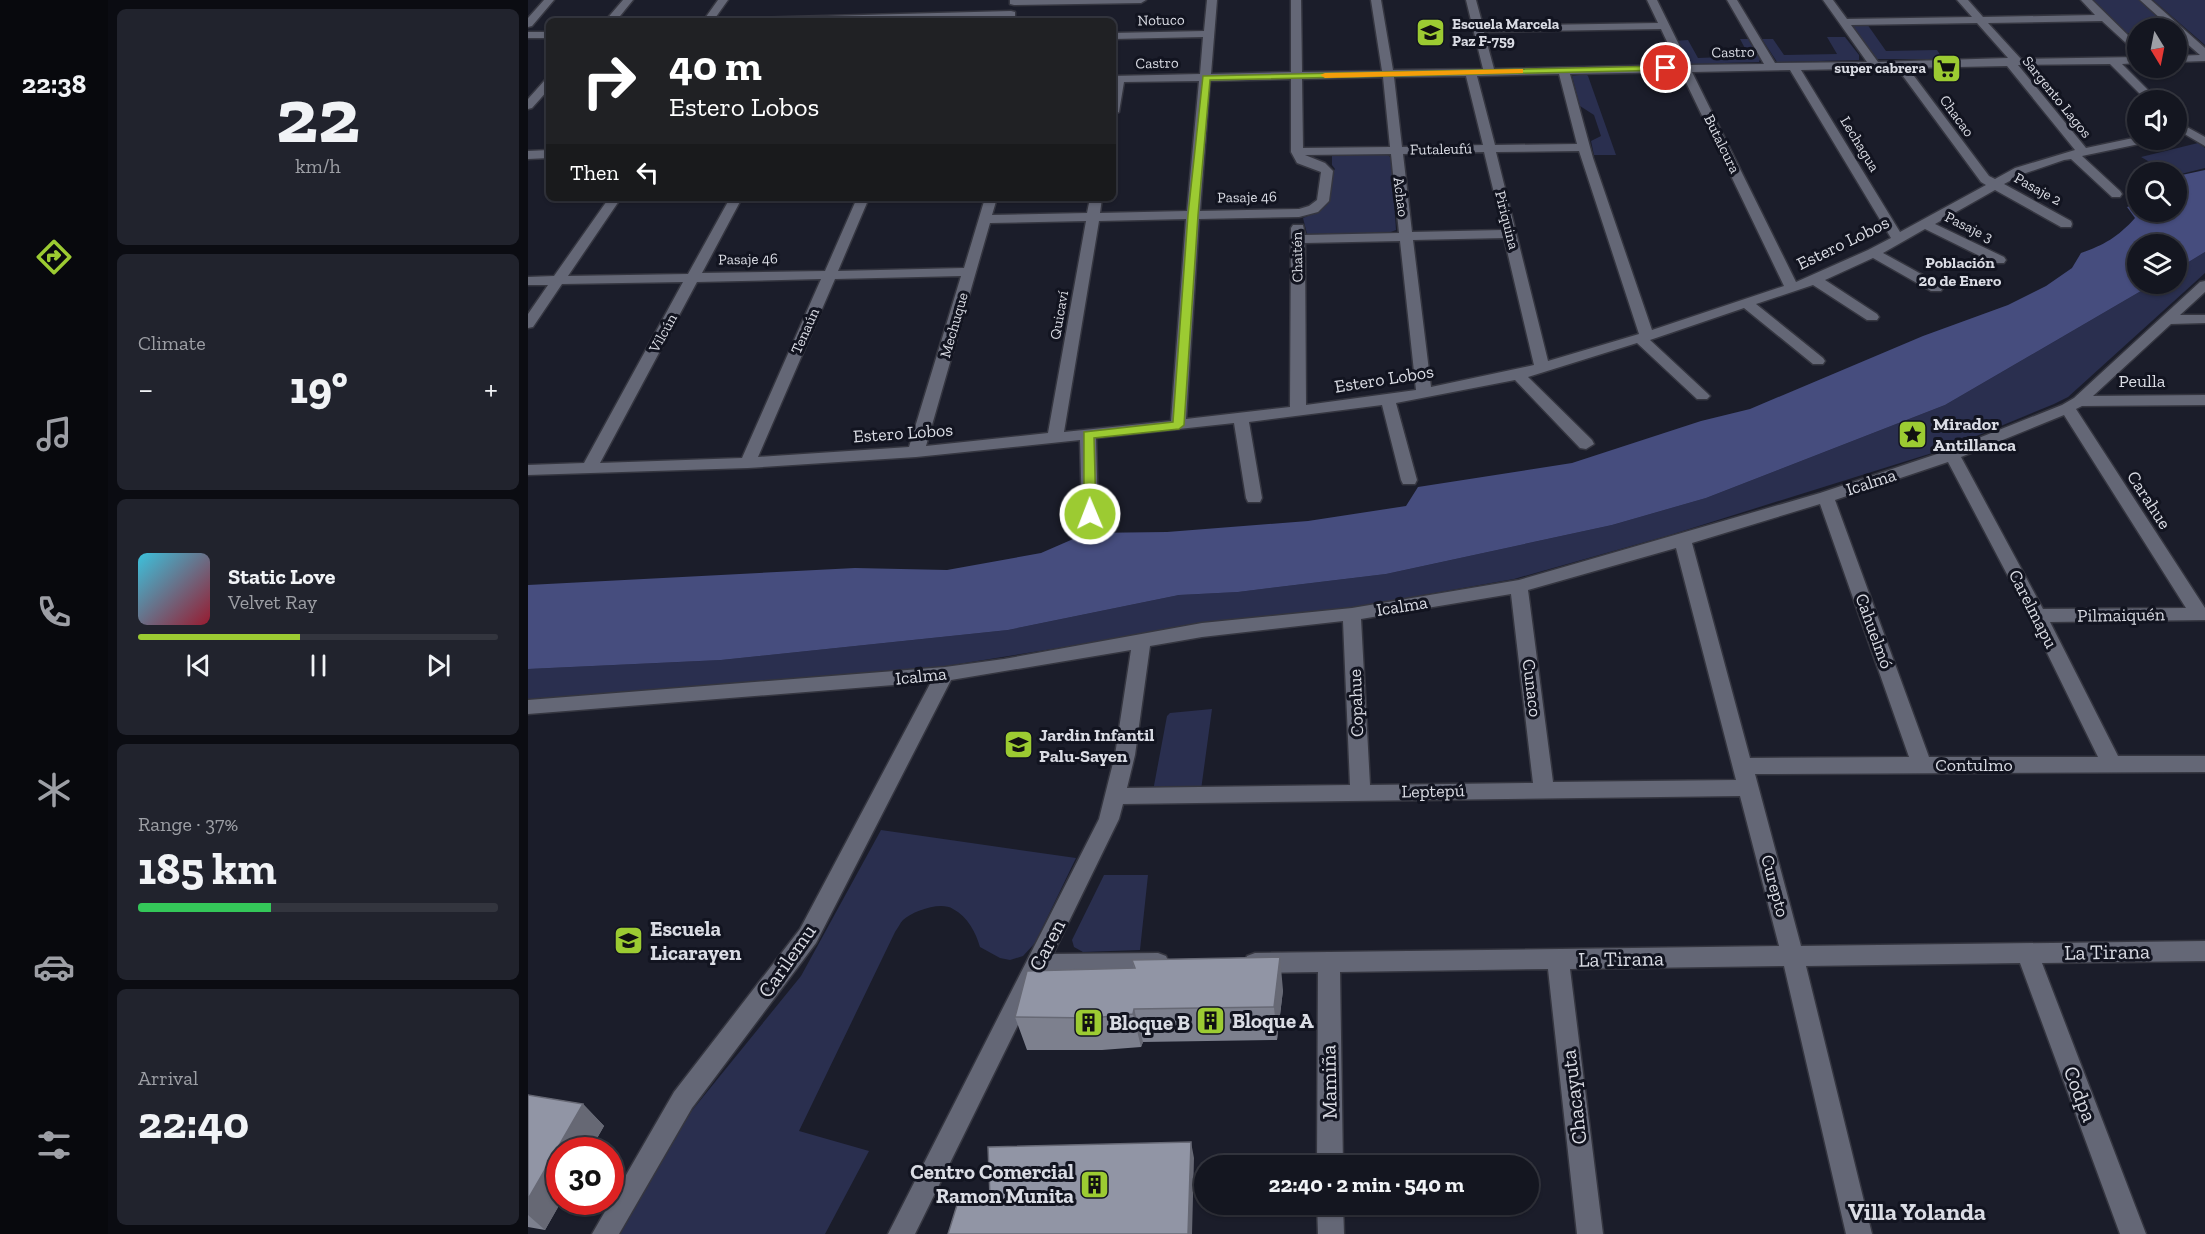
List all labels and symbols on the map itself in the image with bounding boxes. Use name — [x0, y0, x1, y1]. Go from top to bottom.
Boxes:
street label: Notuco — [1137, 11, 1185, 29]
place label: Escuela Marcela Paz F-759 — [1452, 15, 1560, 50]
school or university icon: Escuela Marcela Paz F-759 — [1415, 17, 1447, 49]
north arrow — [2127, 18, 2187, 78]
pin — [1640, 42, 1691, 93]
street label: Castro — [1711, 43, 1755, 61]
supermarket icon: super cabrera — [1931, 52, 1963, 84]
street label: Sargento Lagos — [2019, 52, 2095, 142]
street label: Castro — [1135, 54, 1179, 72]
place label: super cabrera — [1834, 59, 1926, 77]
street label: Chacao — [1936, 92, 1978, 141]
street label: Butalcura — [1700, 112, 1744, 176]
street label: Lechagua — [1836, 113, 1884, 175]
street label: Futaleufú — [1410, 139, 1473, 159]
street label: Pasaje 2 — [2011, 169, 2065, 209]
street label: Achao — [1390, 176, 1412, 218]
street label: Pasaje 46 — [1217, 187, 1277, 207]
street label: Piriquina — [1491, 189, 1523, 251]
street label: Pasaje 3 — [1942, 208, 1996, 246]
street label: Estero Lobos — [1793, 211, 1893, 275]
street label: Chaitén — [1288, 231, 1306, 283]
street label: Pasaje 46 — [718, 249, 778, 269]
district label: Población 20 de Enero — [1919, 253, 2002, 290]
street label: Quicaví — [1046, 289, 1072, 341]
street label: Mechuque — [936, 290, 972, 360]
street label: Tenaún — [787, 305, 823, 357]
street label: Vilcún — [645, 310, 681, 356]
street label: Estero Lobos — [1333, 360, 1435, 398]
street label: Peulla — [2119, 370, 2166, 392]
place label: Mirador Antillanca — [1933, 413, 2016, 456]
place icon: Mirador Antillanca — [1896, 418, 1928, 450]
street label: Estero Lobos — [852, 419, 954, 447]
street label: Icalma — [1843, 464, 1899, 500]
street label: Carahue — [2122, 467, 2176, 533]
position arrow — [1058, 482, 1122, 546]
street label: Carelmapu — [2004, 566, 2062, 652]
street label: Cahuelmó — [1850, 590, 1898, 672]
street label: Icalma — [1375, 591, 1429, 621]
street label: Pilmaiquén — [2077, 603, 2166, 627]
street label: Cunaco — [1518, 658, 1546, 718]
street label: Icalma — [894, 662, 948, 690]
street label: Copahue — [1344, 669, 1368, 737]
place label: Jardin Infantil Palu-Sayen — [1039, 724, 1155, 767]
school or university icon: Jardin Infantil Palu-Sayen — [1002, 729, 1034, 761]
street label: Contulmo — [1935, 754, 2013, 776]
street label: Leptepú — [1401, 779, 1465, 803]
street label: Curepto — [1756, 852, 1794, 920]
street label: Caren — [1023, 915, 1070, 975]
place label: Escuela Licarayen — [650, 916, 742, 965]
street label: Carilemu — [752, 919, 821, 1002]
school or university icon: Escuela Licarayen — [613, 925, 645, 957]
street label: La Tirana — [2064, 938, 2150, 965]
street label: La Tirana — [1578, 945, 1664, 972]
building icon: Bloque A — [1195, 1005, 1227, 1037]
building icon: Bloque B — [1072, 1007, 1104, 1039]
place label: Bloque A — [1232, 1008, 1314, 1033]
place label: Bloque B — [1109, 1010, 1190, 1035]
street label: Mamiña — [1315, 1044, 1342, 1120]
street label: Chacayuta — [1555, 1048, 1592, 1146]
street label: Codpa — [2058, 1062, 2102, 1125]
speed limit sign: 30 — [546, 1137, 624, 1215]
place label: Centro Comercial Ramon Munita — [910, 1159, 1074, 1208]
building icon: Centro Comercial Ramon Munita — [1079, 1168, 1111, 1200]
district label: Villa Yolanda — [1848, 1197, 1986, 1226]

